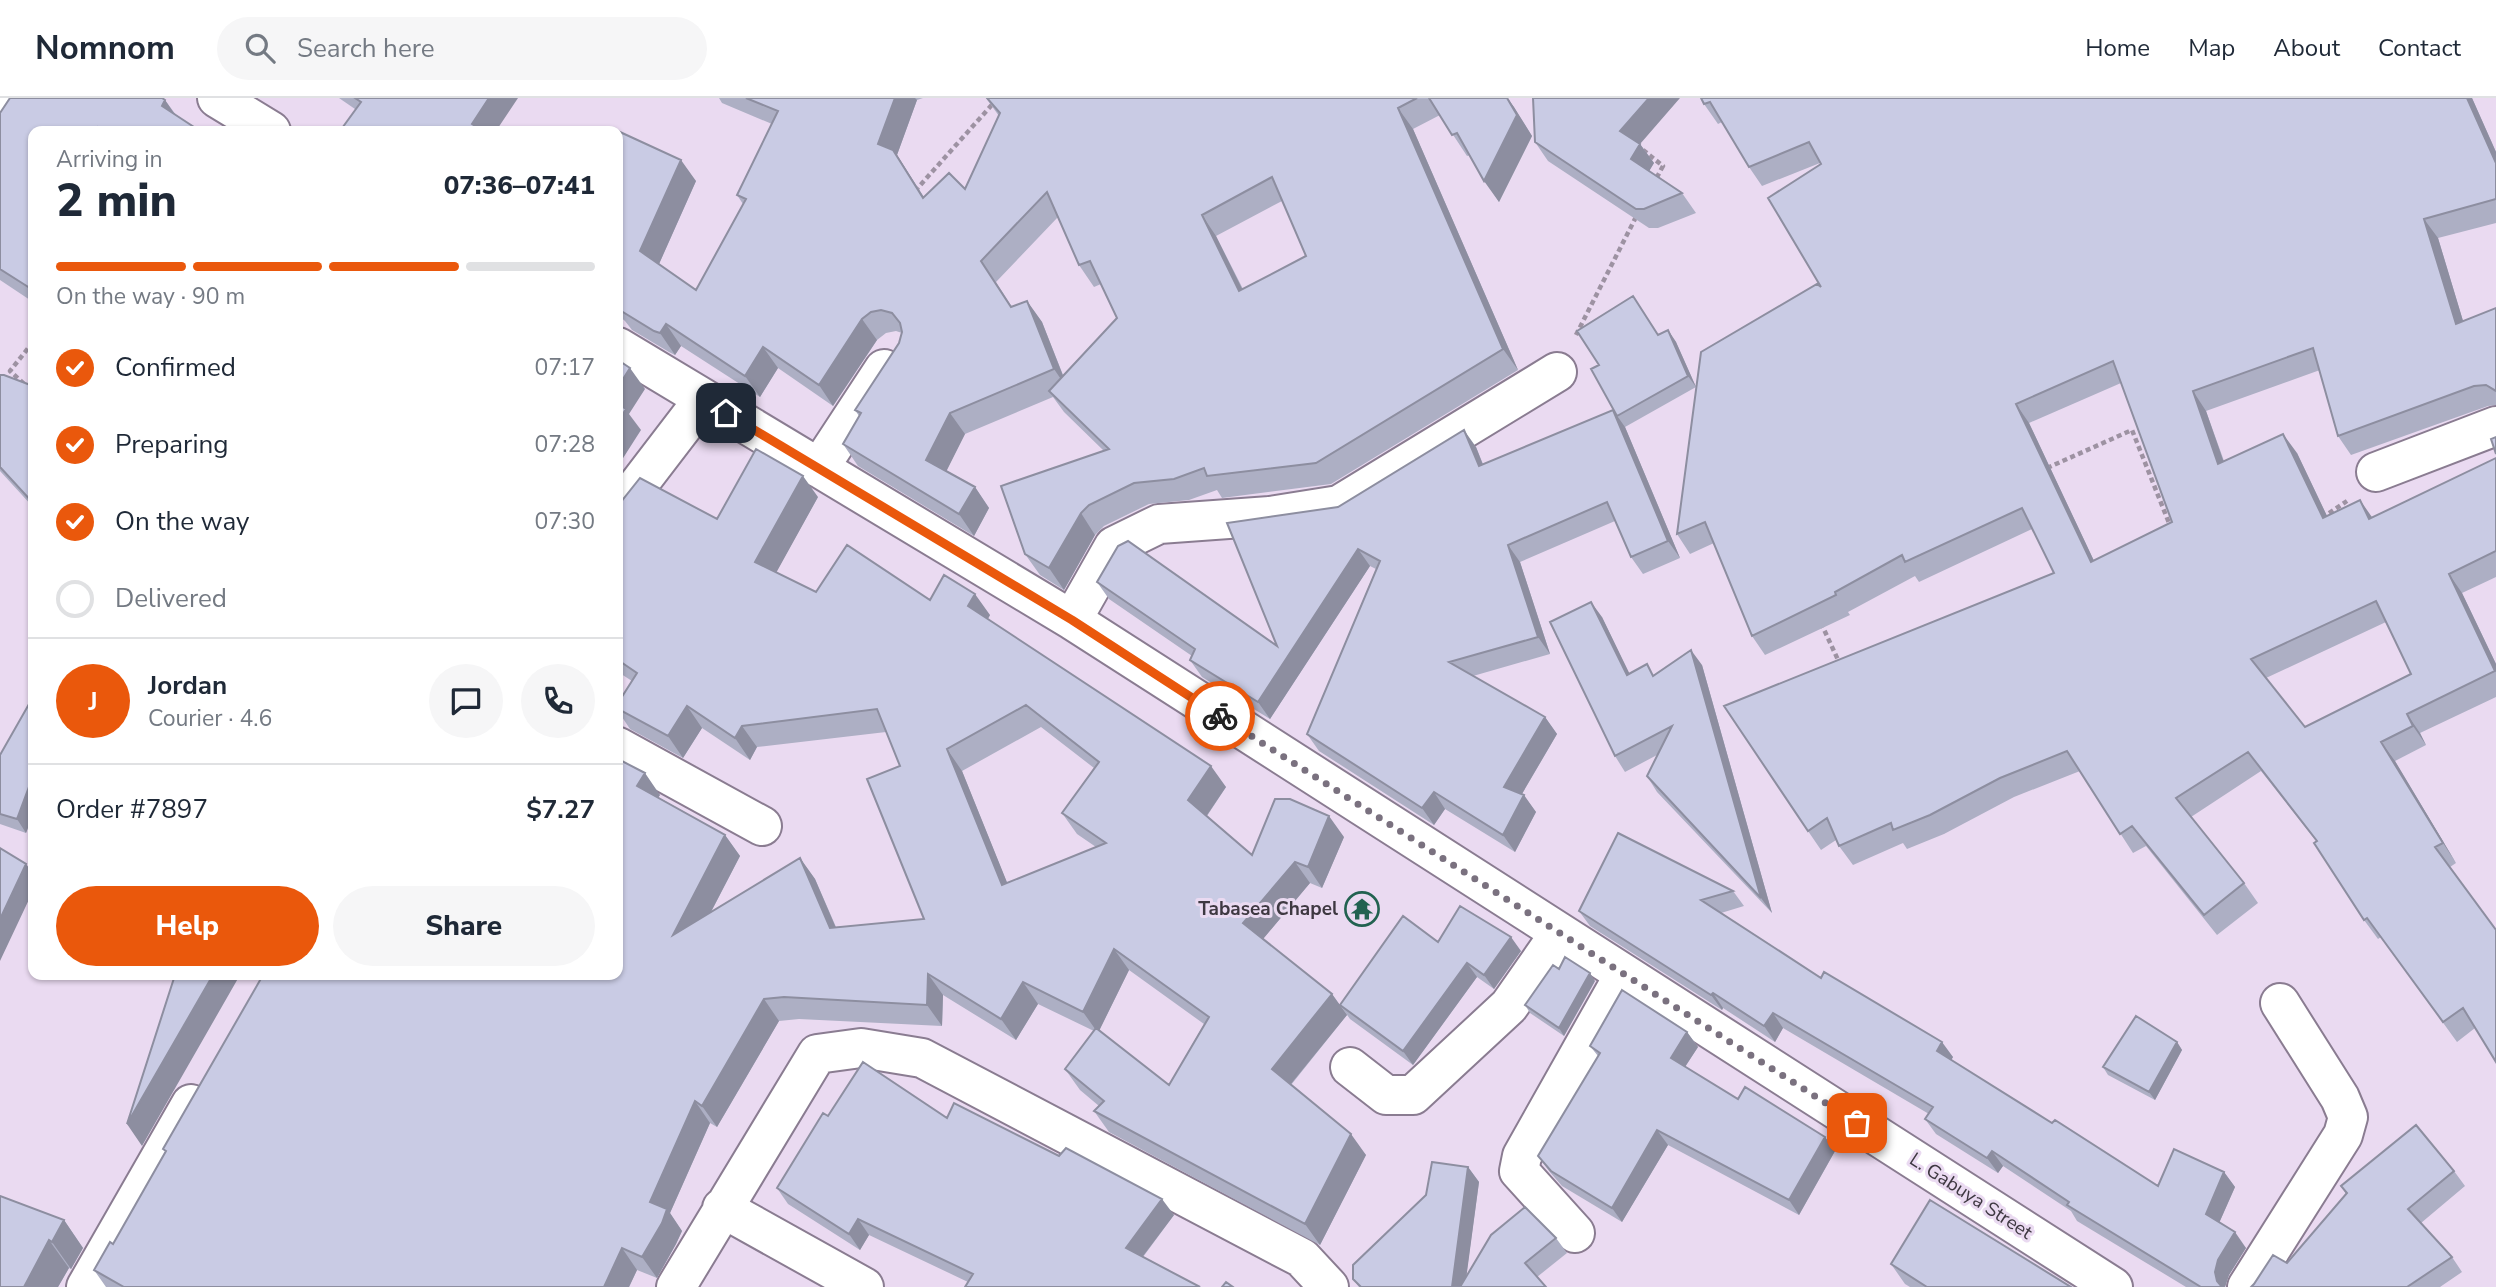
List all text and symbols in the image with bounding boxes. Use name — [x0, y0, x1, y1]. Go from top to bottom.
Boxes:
search box — [217, 17, 707, 80]
text: Nomnom — [35, 26, 175, 71]
icon: search — [241, 29, 279, 67]
text: Search here — [297, 31, 435, 66]
text: Home — [2085, 32, 2150, 64]
text: Map — [2188, 32, 2235, 64]
text: About — [2273, 32, 2340, 64]
text: Contact — [2378, 32, 2461, 64]
text: Arriving in — [56, 144, 163, 175]
text: 07:36–07:41 — [444, 168, 595, 203]
text: 2 min — [56, 169, 177, 232]
text: On the way · 90 m — [56, 281, 245, 312]
icon: check — [56, 349, 94, 387]
text: Confirmed — [115, 350, 236, 385]
text: 07:17 — [535, 352, 595, 383]
pin — [696, 383, 756, 443]
icon: home — [707, 394, 745, 432]
icon: check — [56, 426, 94, 464]
text: Preparing — [115, 427, 228, 462]
text: 07:28 — [535, 429, 595, 460]
icon: check — [56, 503, 94, 541]
text: On the way — [115, 504, 249, 539]
text: 07:30 — [535, 506, 595, 537]
text: Delivered — [115, 581, 227, 616]
button: chat — [429, 664, 503, 738]
button: phone — [521, 664, 595, 738]
text: Jordan — [148, 668, 227, 703]
courier — [1185, 681, 1255, 751]
text: J — [88, 684, 98, 719]
icon: bike — [1201, 697, 1239, 735]
text: Courier · 4.6 — [148, 703, 272, 734]
text: Order #7897 — [56, 792, 208, 827]
text: $7.27 — [526, 792, 595, 827]
button: Help — [56, 886, 319, 966]
button: Share — [333, 886, 595, 966]
temple icon: Tabasea Chapel — [1343, 890, 1381, 928]
place label: Tabasea Chapel — [1198, 896, 1338, 922]
pin — [1827, 1093, 1887, 1153]
icon: bag — [1838, 1104, 1876, 1142]
street label: L. Gabuya Street — [1904, 1147, 2038, 1246]

